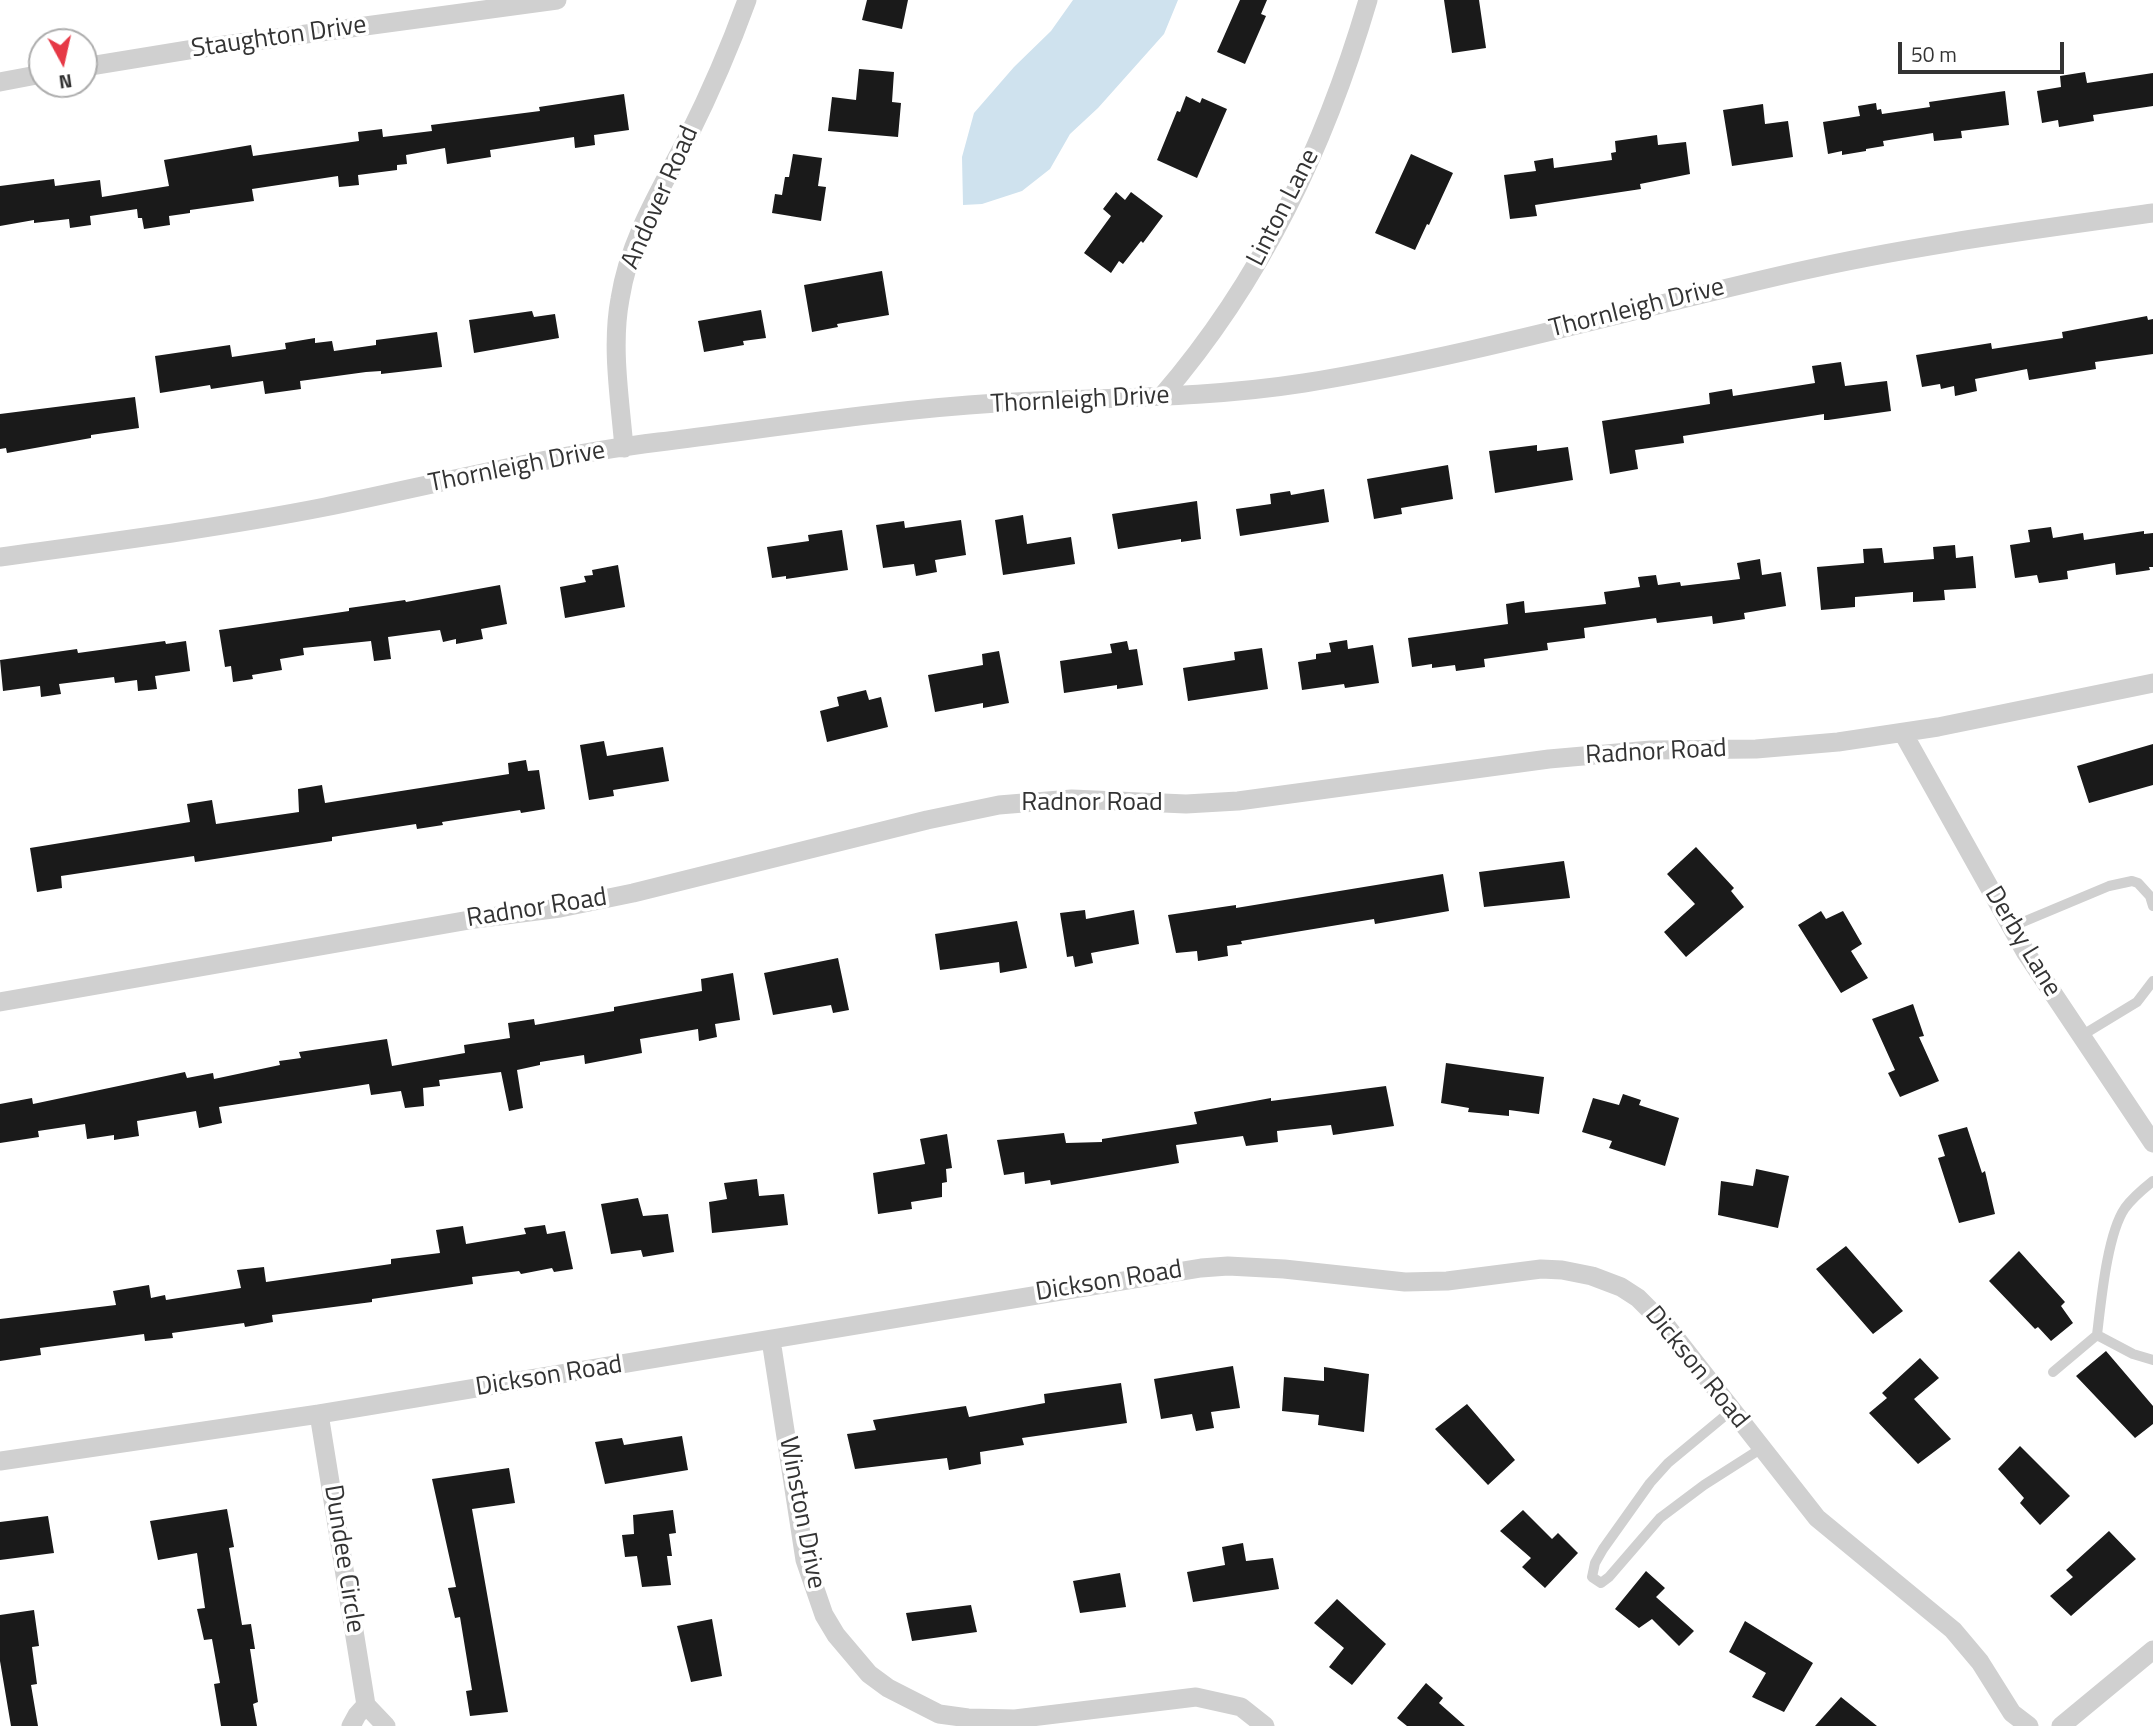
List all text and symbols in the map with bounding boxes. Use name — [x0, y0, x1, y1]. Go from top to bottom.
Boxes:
street label: Staughton Drive — [189, 10, 369, 66]
north arrow — [28, 28, 98, 98]
scale bar — [1901, 28, 2067, 72]
text: 50 m — [1911, 38, 1957, 70]
text: N — [57, 67, 74, 98]
street label: Andover Road — [616, 122, 706, 274]
street label: Linton Lane — [1241, 144, 1327, 272]
street label: Thornleigh Drive — [1546, 272, 1728, 346]
street label: Thornleigh Drive — [990, 381, 1170, 421]
street label: Thornleigh Drive — [426, 436, 608, 500]
street label: Radnor Road — [1585, 734, 1727, 772]
street label: Radnor Road — [1021, 788, 1163, 820]
street label: Derby Lane — [1977, 881, 2067, 1003]
street label: Radnor Road — [465, 883, 609, 935]
street label: Dickson Road — [1033, 1255, 1185, 1309]
street label: Dickson Road — [1637, 1301, 1755, 1435]
street label: Dickson Road — [473, 1350, 625, 1404]
street label: Winston Drive — [771, 1434, 831, 1592]
street label: Dundee Circle — [316, 1483, 370, 1635]

